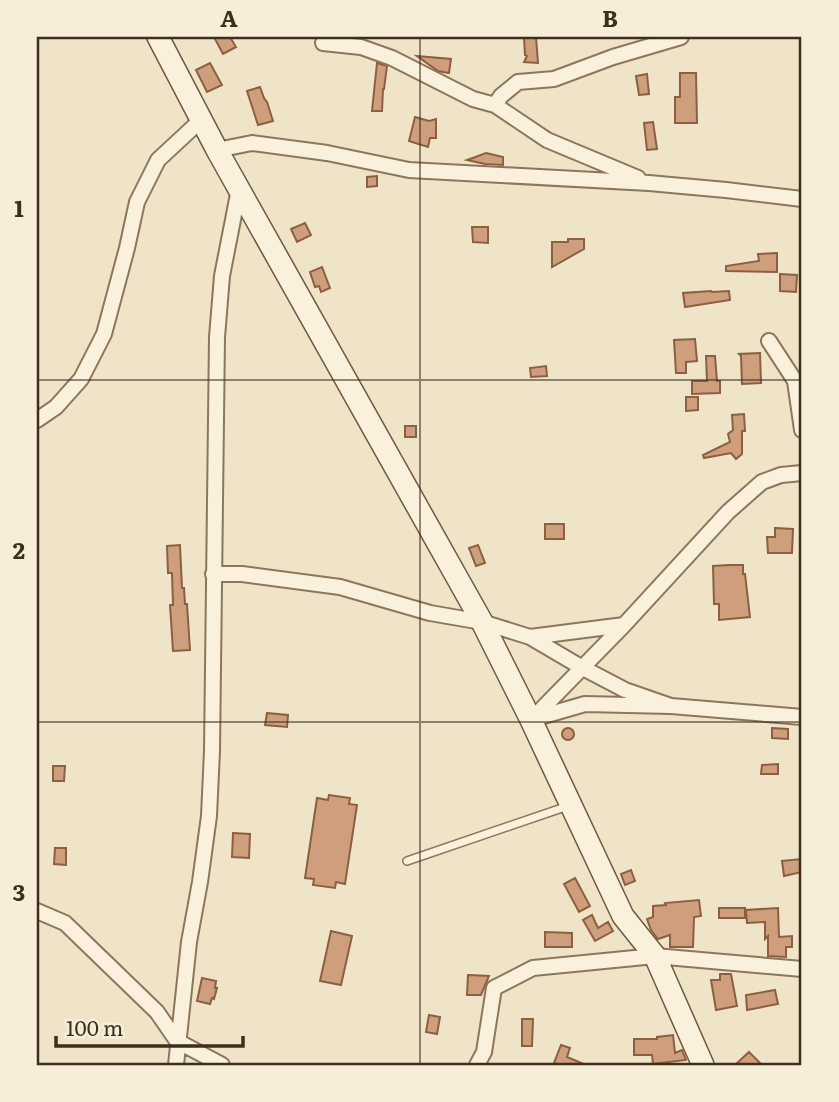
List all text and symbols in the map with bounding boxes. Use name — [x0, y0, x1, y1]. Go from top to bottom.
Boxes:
text: A — [220, 0, 238, 34]
text: B — [602, 0, 618, 34]
text: 1 — [14, 190, 24, 224]
text: 2 — [13, 532, 25, 566]
text: 3 — [13, 874, 25, 908]
scale bar — [56, 1004, 243, 1048]
text: 100 m — [66, 1011, 123, 1042]

